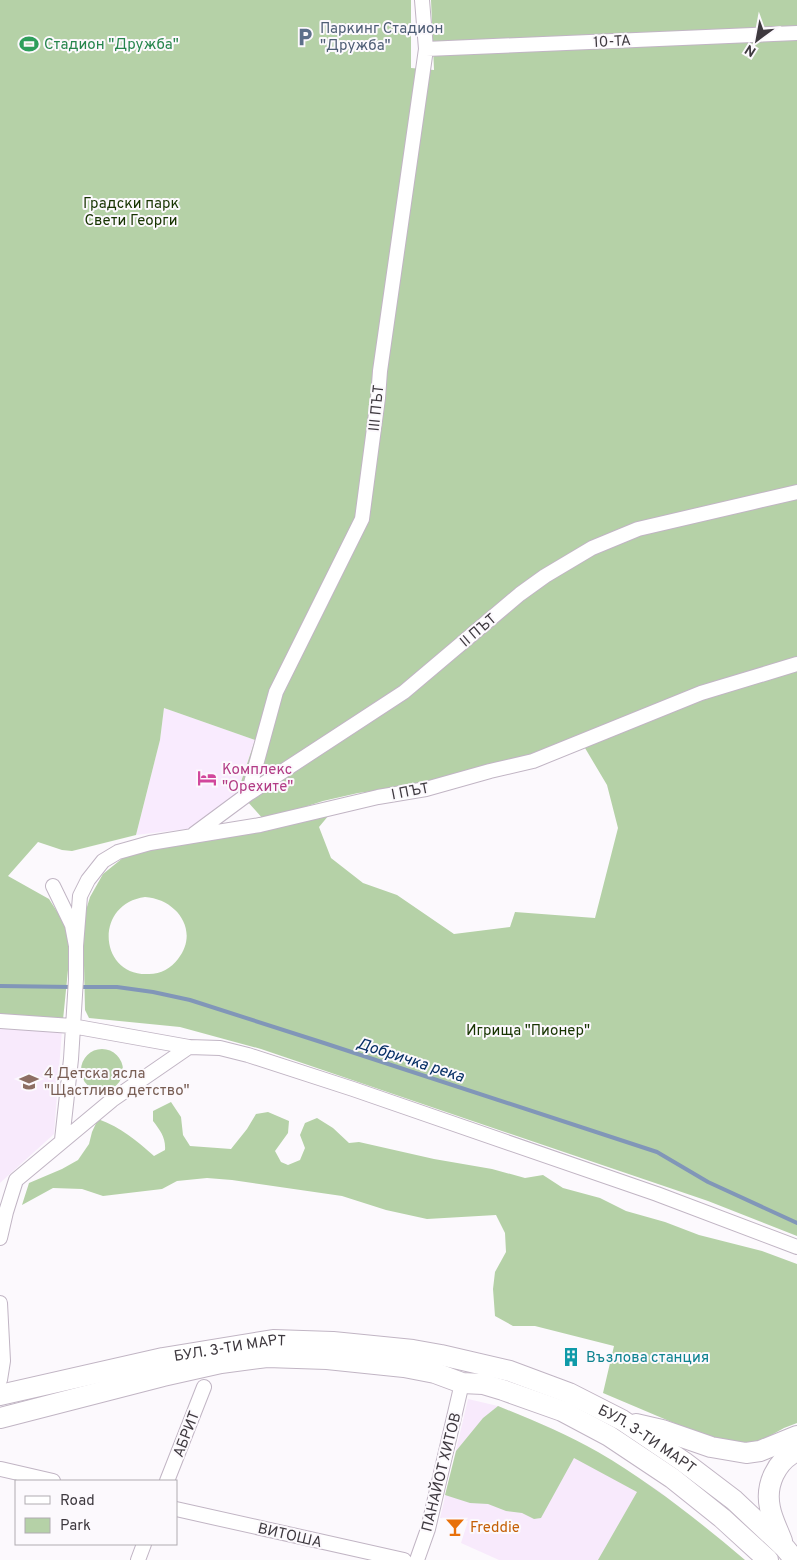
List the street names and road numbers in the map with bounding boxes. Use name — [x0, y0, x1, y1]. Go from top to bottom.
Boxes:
street label: 10-ТА — [593, 32, 631, 53]
street label: ІІІ ПЪТ — [366, 384, 389, 432]
street label: ІІ ПЪТ — [457, 610, 501, 652]
street label: І ПЪТ — [390, 779, 431, 805]
street label: БУЛ. 3-ТИ МАРТ — [173, 1331, 286, 1367]
street label: БУЛ. 3-ТИ МАРТ — [594, 1401, 699, 1479]
street label: АБРИТ — [170, 1409, 205, 1461]
street label: ПАНАЙОТ ХИТОВ — [417, 1410, 466, 1534]
street label: ВИТОША — [256, 1520, 324, 1553]

